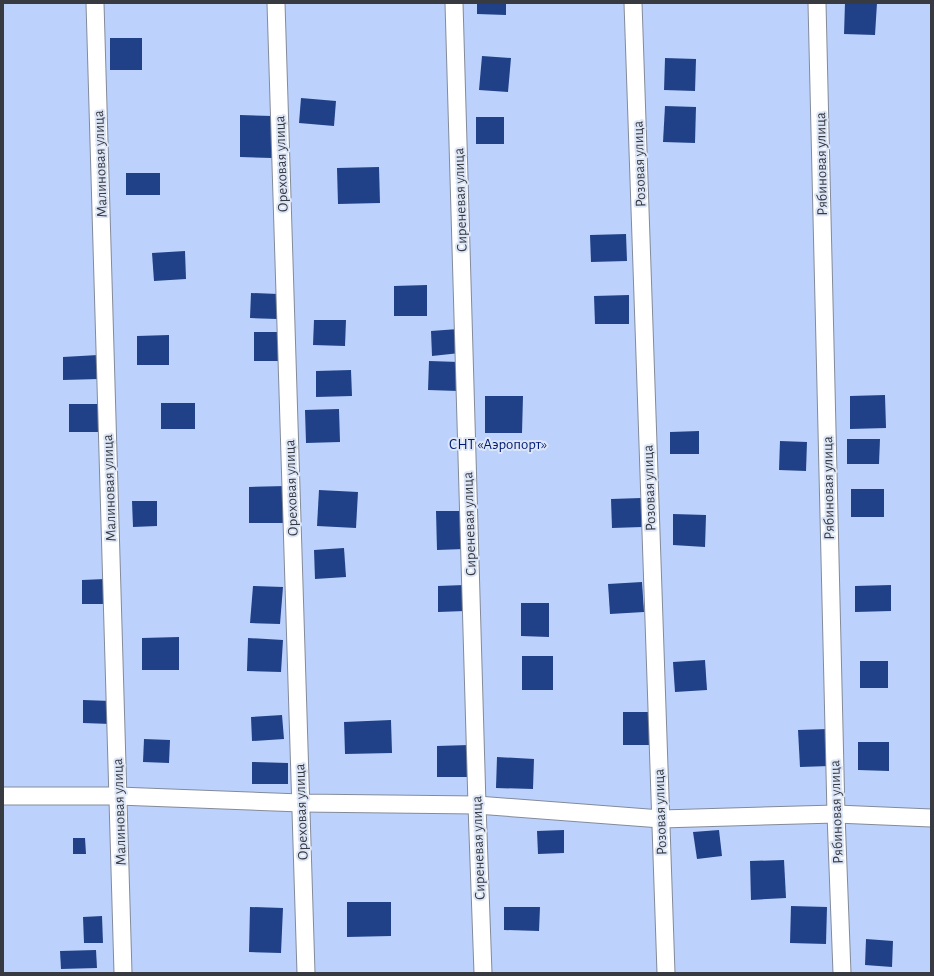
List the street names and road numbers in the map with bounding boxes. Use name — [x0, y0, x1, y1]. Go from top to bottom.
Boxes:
street label: Малиновая улица — [91, 110, 110, 218]
street label: Рябиновая улица — [813, 112, 830, 216]
street label: Ореховая улица — [272, 115, 291, 213]
street label: Розовая улица — [630, 120, 649, 208]
street label: Сиреневая улица — [451, 147, 470, 252]
street label: Малиновая улица — [100, 434, 119, 542]
street label: Рябиновая улица — [820, 436, 837, 540]
street label: Ореховая улица — [282, 439, 301, 537]
street label: Розовая улица — [640, 444, 659, 532]
street label: Сиреневая улица — [460, 471, 479, 576]
street label: Малиновая улица — [110, 758, 129, 866]
street label: Рябиновая улица — [827, 760, 846, 864]
street label: Ореховая улица — [292, 763, 311, 861]
street label: Розовая улица — [651, 768, 670, 856]
street label: Сиреневая улица — [469, 795, 488, 900]

